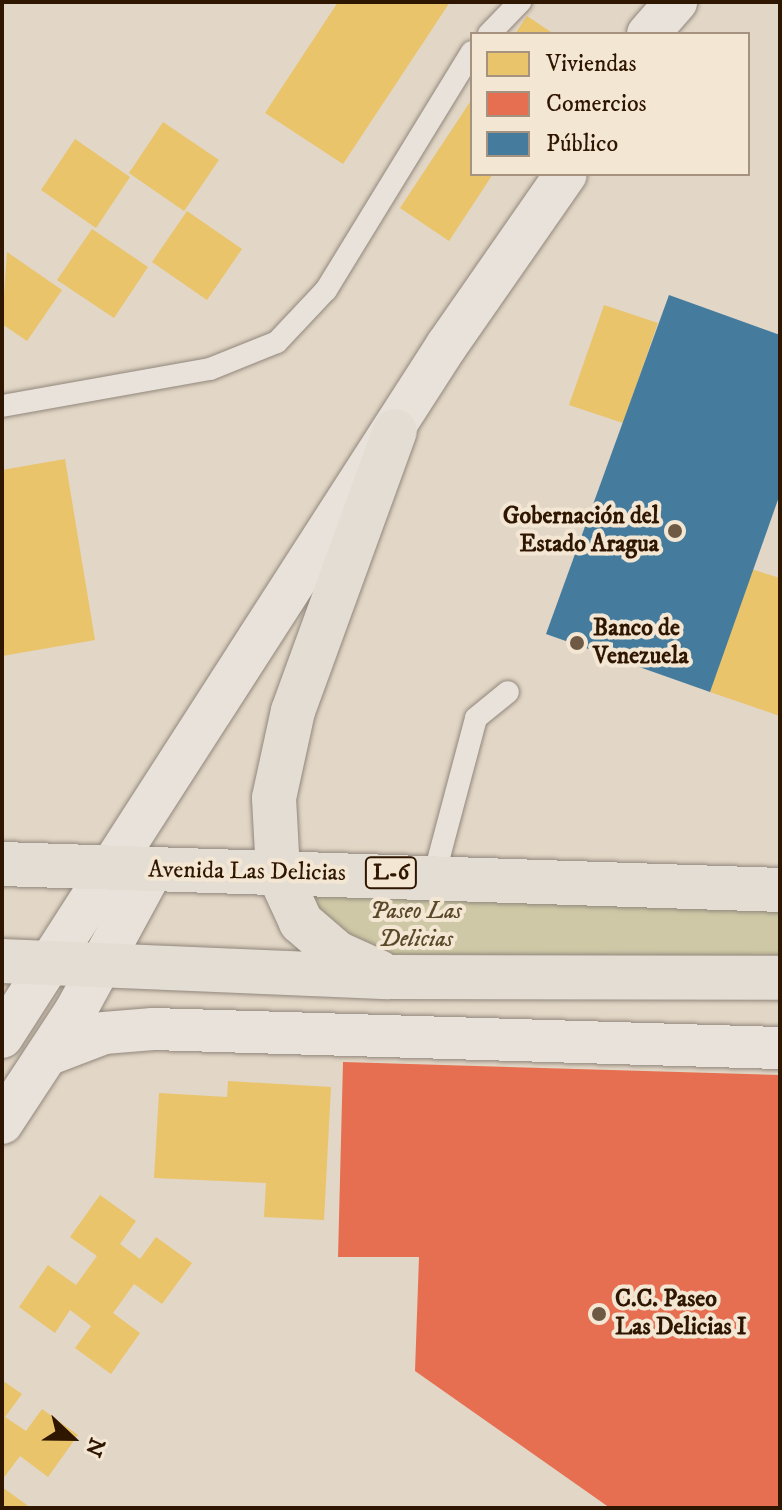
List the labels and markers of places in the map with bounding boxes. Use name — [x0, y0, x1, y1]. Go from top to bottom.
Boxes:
place label: Gobernación del Estado Aragua — [503, 503, 659, 559]
marker: Gobernación del Estado Aragua — [666, 522, 684, 540]
place label: Banco de Venezuela — [593, 615, 689, 671]
marker: Banco de Venezuela — [568, 634, 586, 652]
place label: C.C. Paseo Las Delicias I — [615, 1286, 747, 1342]
marker: C.C. Paseo Las Delicias I — [590, 1305, 608, 1323]

